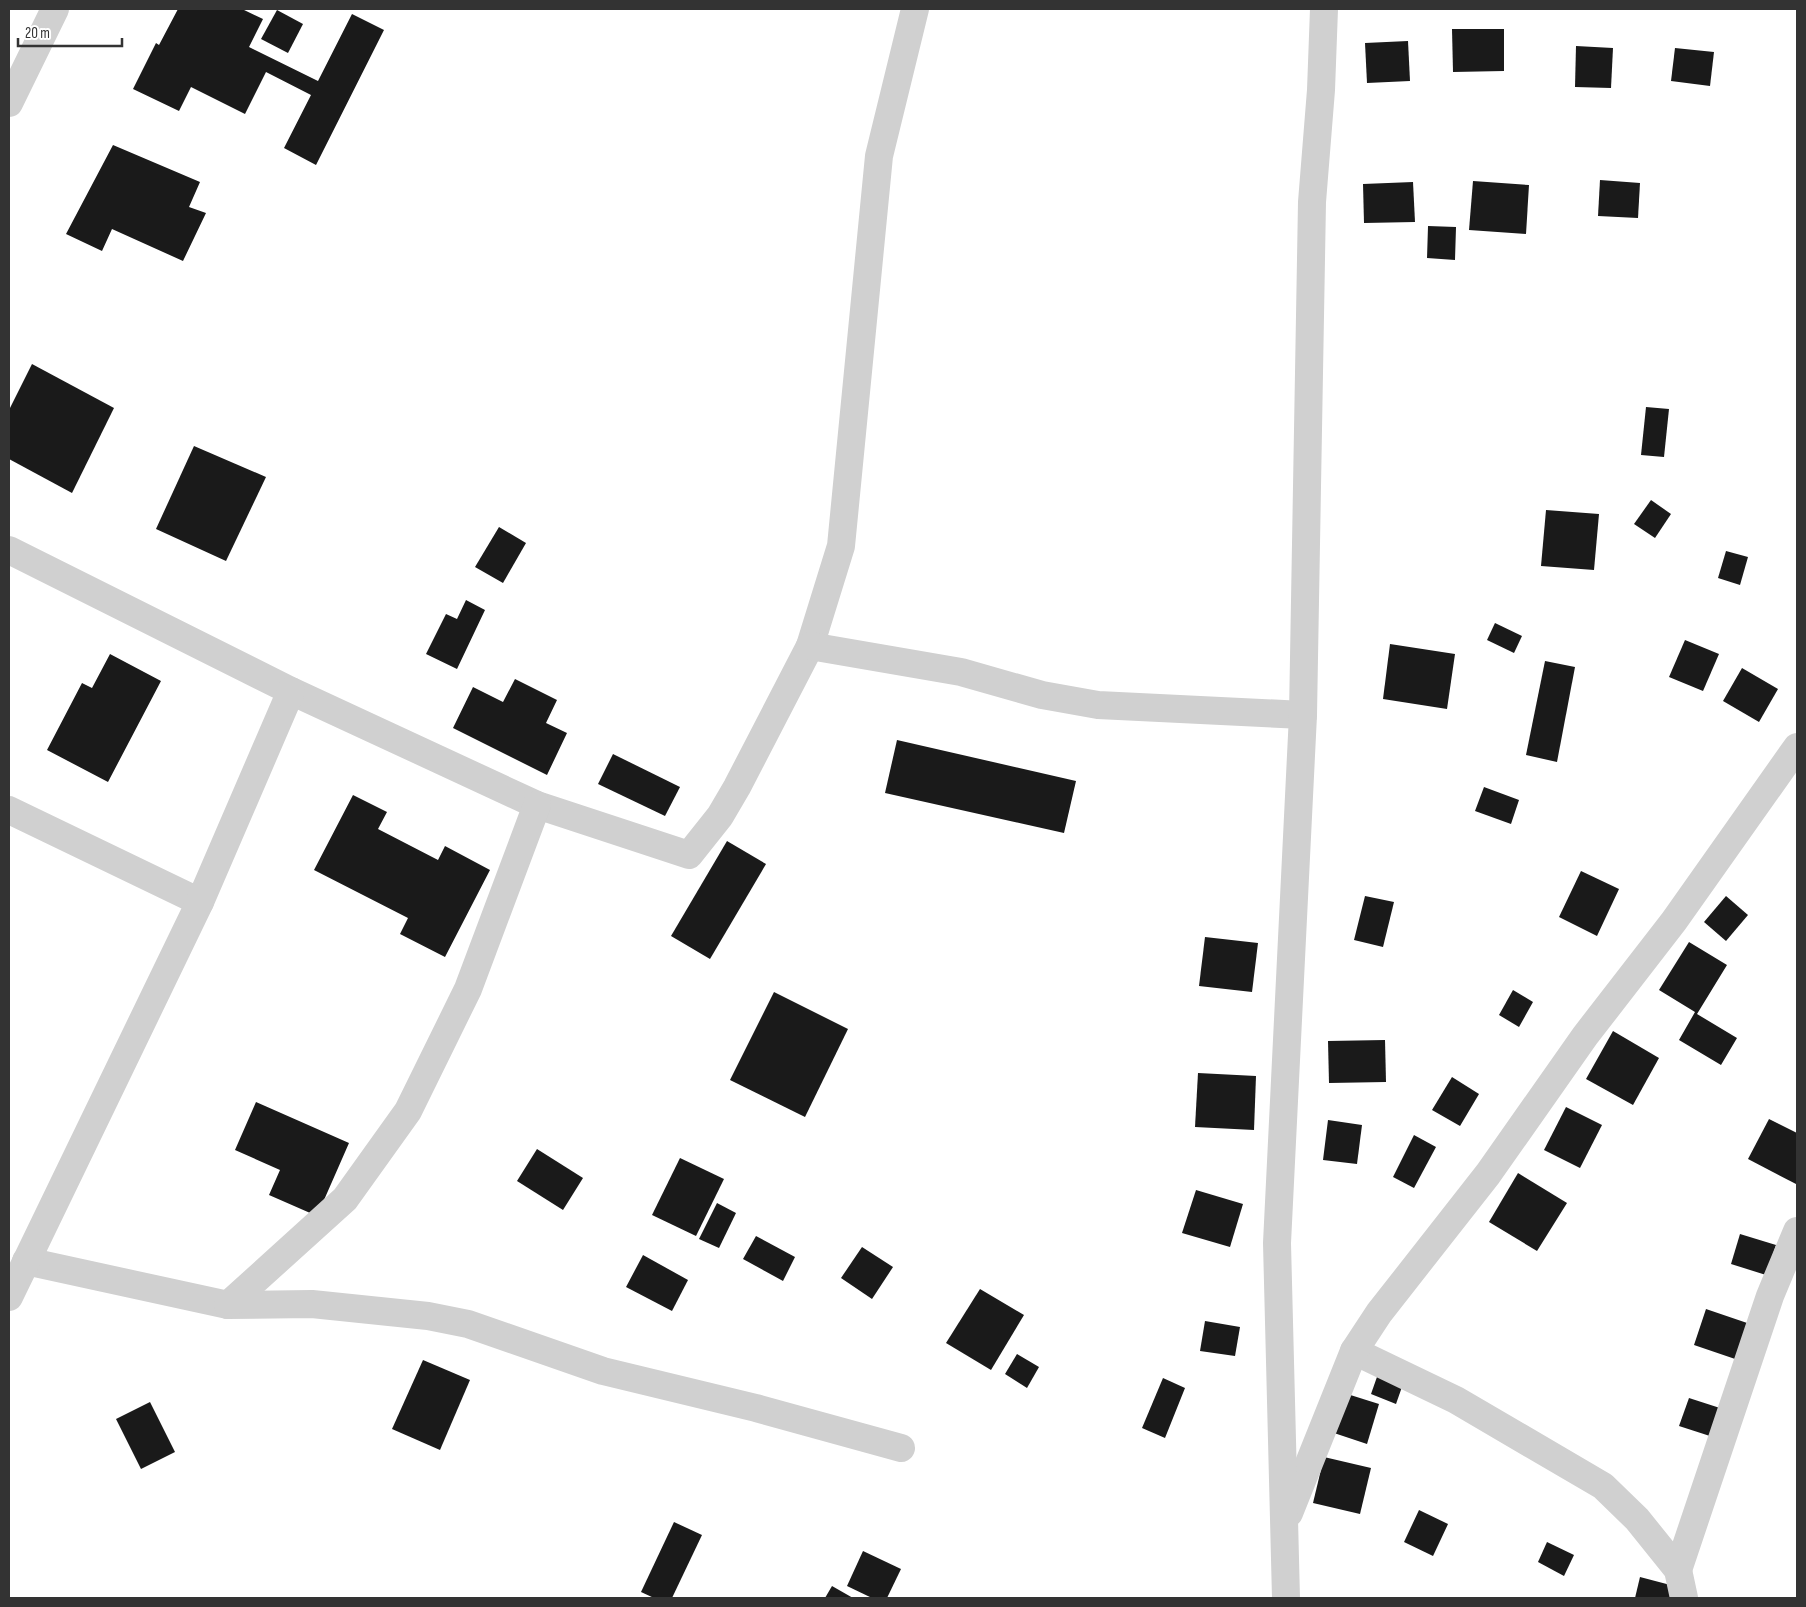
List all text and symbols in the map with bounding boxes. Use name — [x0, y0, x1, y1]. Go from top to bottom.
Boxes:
scale bar — [18, 15, 121, 47]
text: 20 m — [25, 24, 50, 43]

